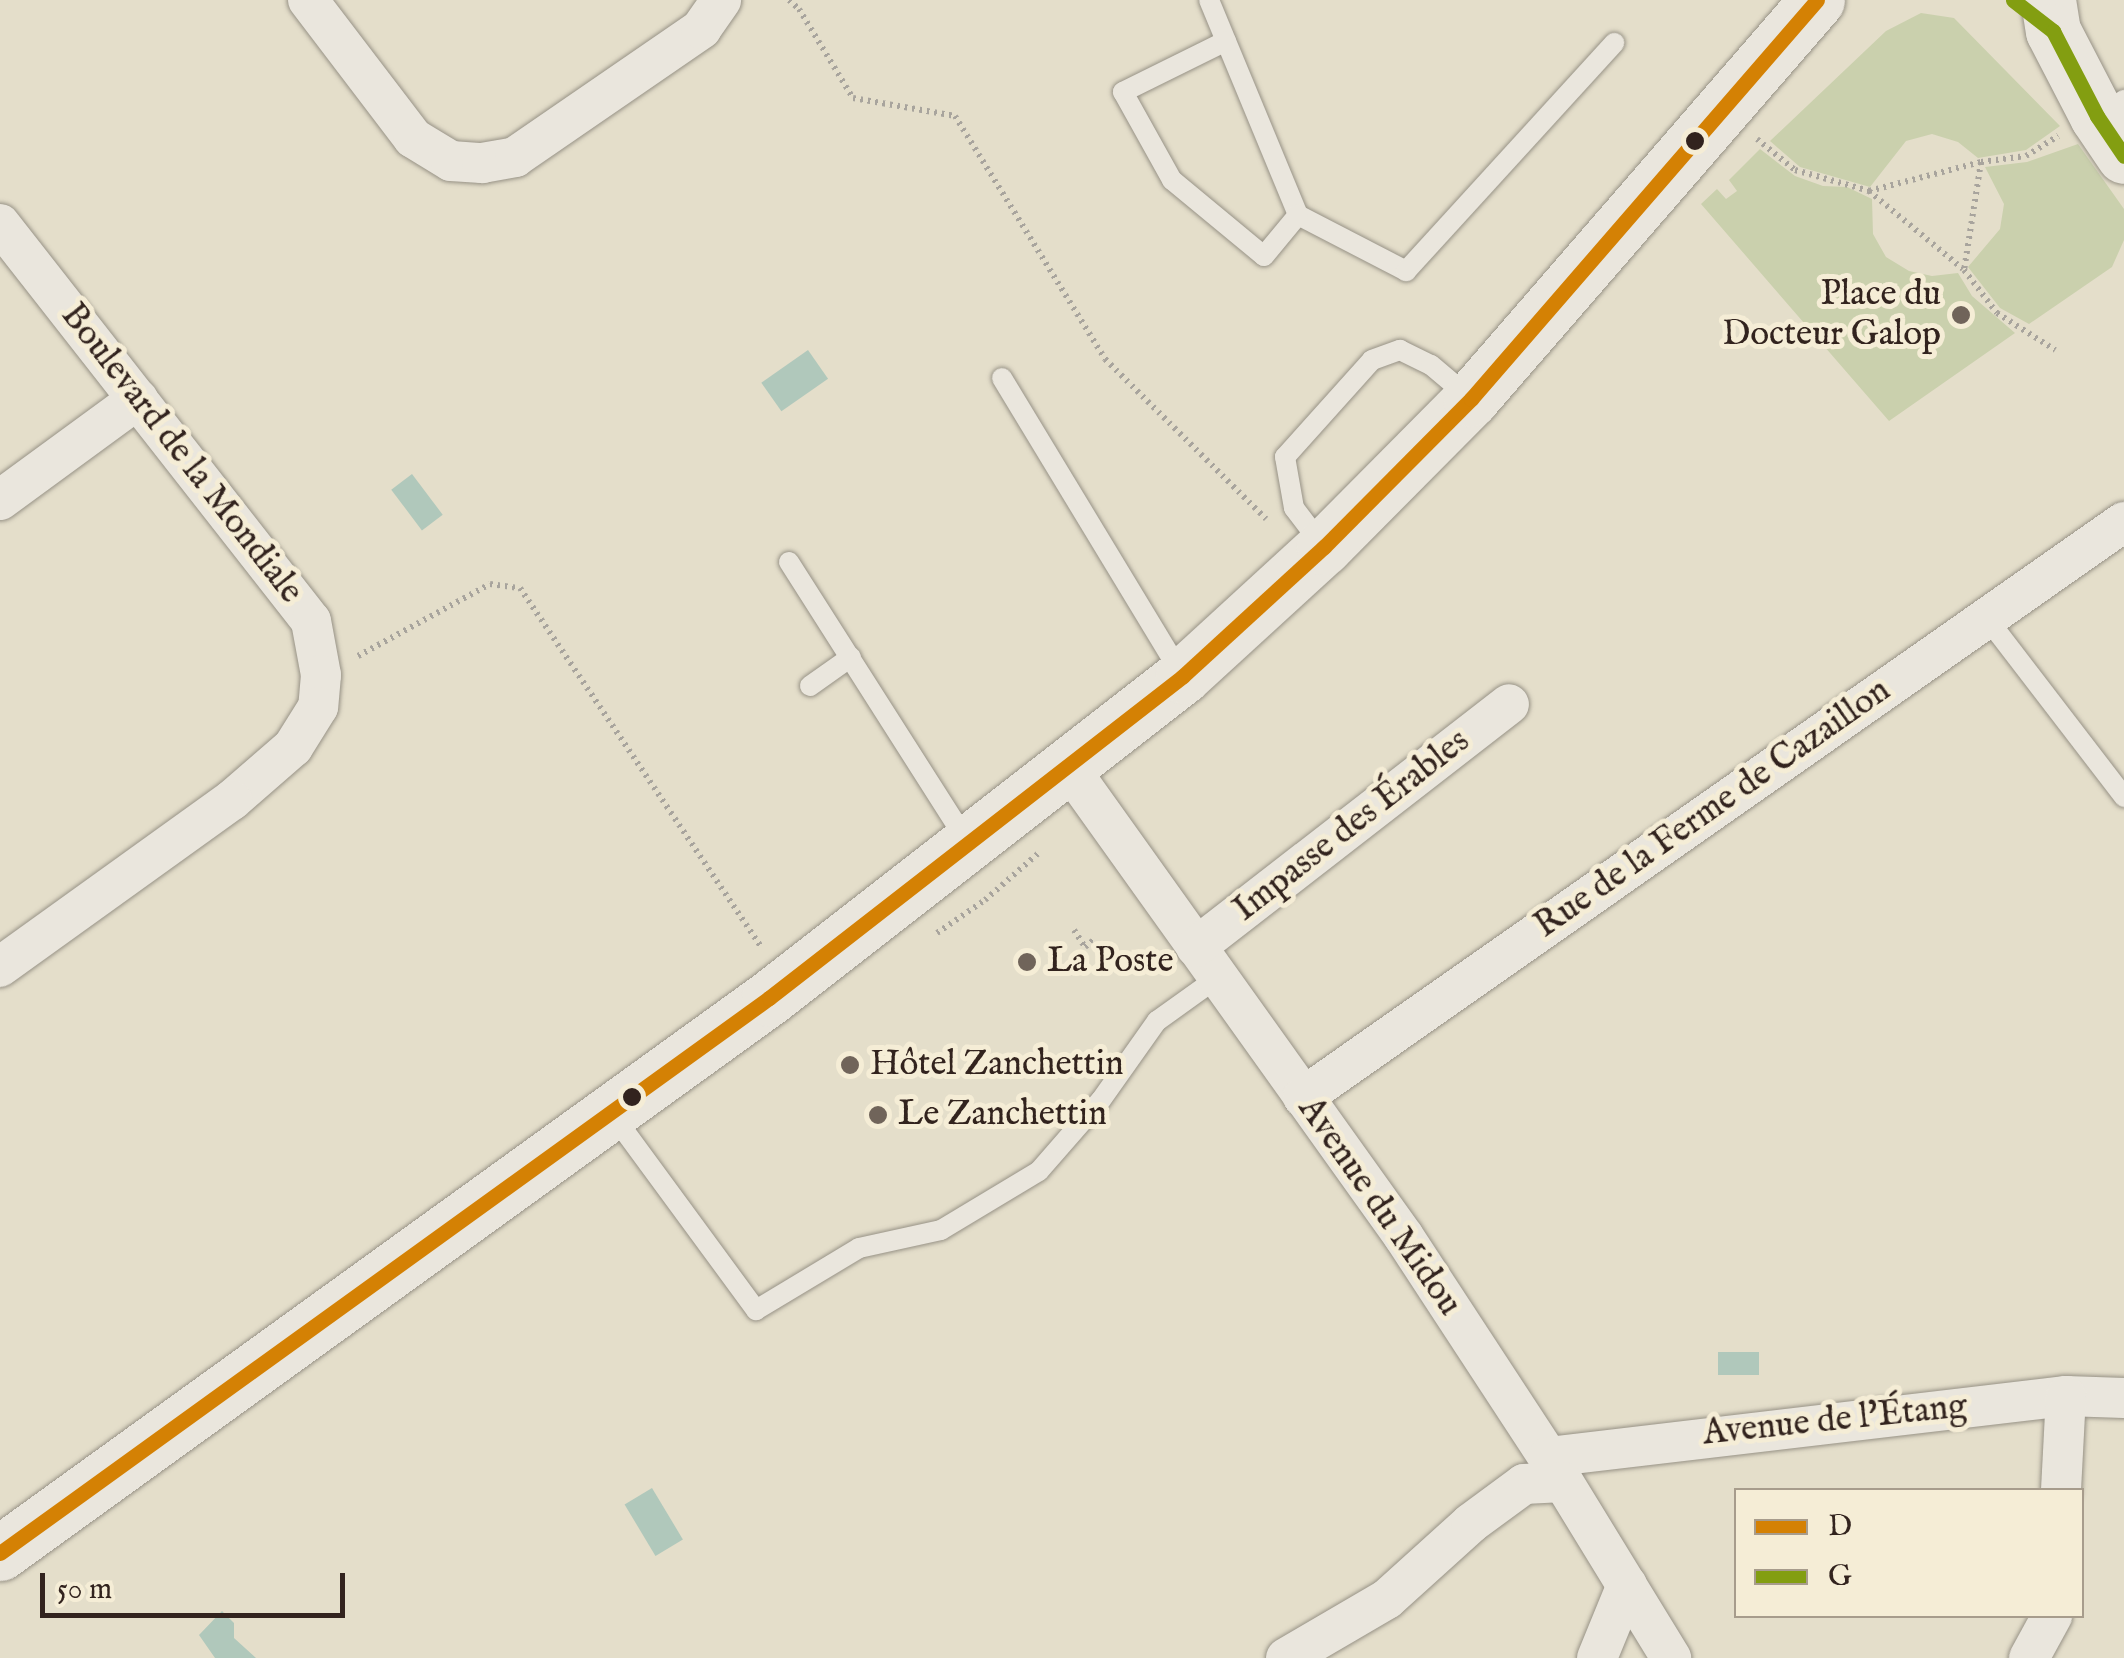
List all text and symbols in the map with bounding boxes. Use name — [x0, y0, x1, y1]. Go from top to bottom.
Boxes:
unlabelled marker — [1685, 131, 1705, 151]
place label: Place du Docteur Galop — [1722, 274, 1941, 356]
street label: Boulevard de la Mondiale — [51, 296, 311, 612]
marker: Place du Docteur Galop — [1950, 304, 1972, 326]
street label: Rue de la Ferme de Cazaillon — [1527, 670, 1899, 948]
street label: Impasse des Érables — [1226, 721, 1478, 931]
place label: La Poste — [1047, 941, 1173, 983]
marker: La Poste — [1016, 951, 1038, 973]
place label: Hôtel Zanchettin — [870, 1044, 1124, 1086]
marker: Hôtel Zanchettin — [839, 1054, 861, 1076]
unlabelled marker — [622, 1087, 642, 1107]
street label: Avenue du Midou — [1288, 1090, 1470, 1324]
place label: Le Zanchettin — [898, 1094, 1107, 1136]
marker: Le Zanchettin — [867, 1104, 889, 1126]
street label: Avenue de l'Étang — [1701, 1386, 1969, 1456]
legend — [1734, 1488, 2084, 1618]
text: D — [1828, 1508, 1852, 1546]
scale bar — [45, 1553, 350, 1615]
text: G — [1828, 1558, 1852, 1596]
text: 50 m — [57, 1571, 112, 1609]

